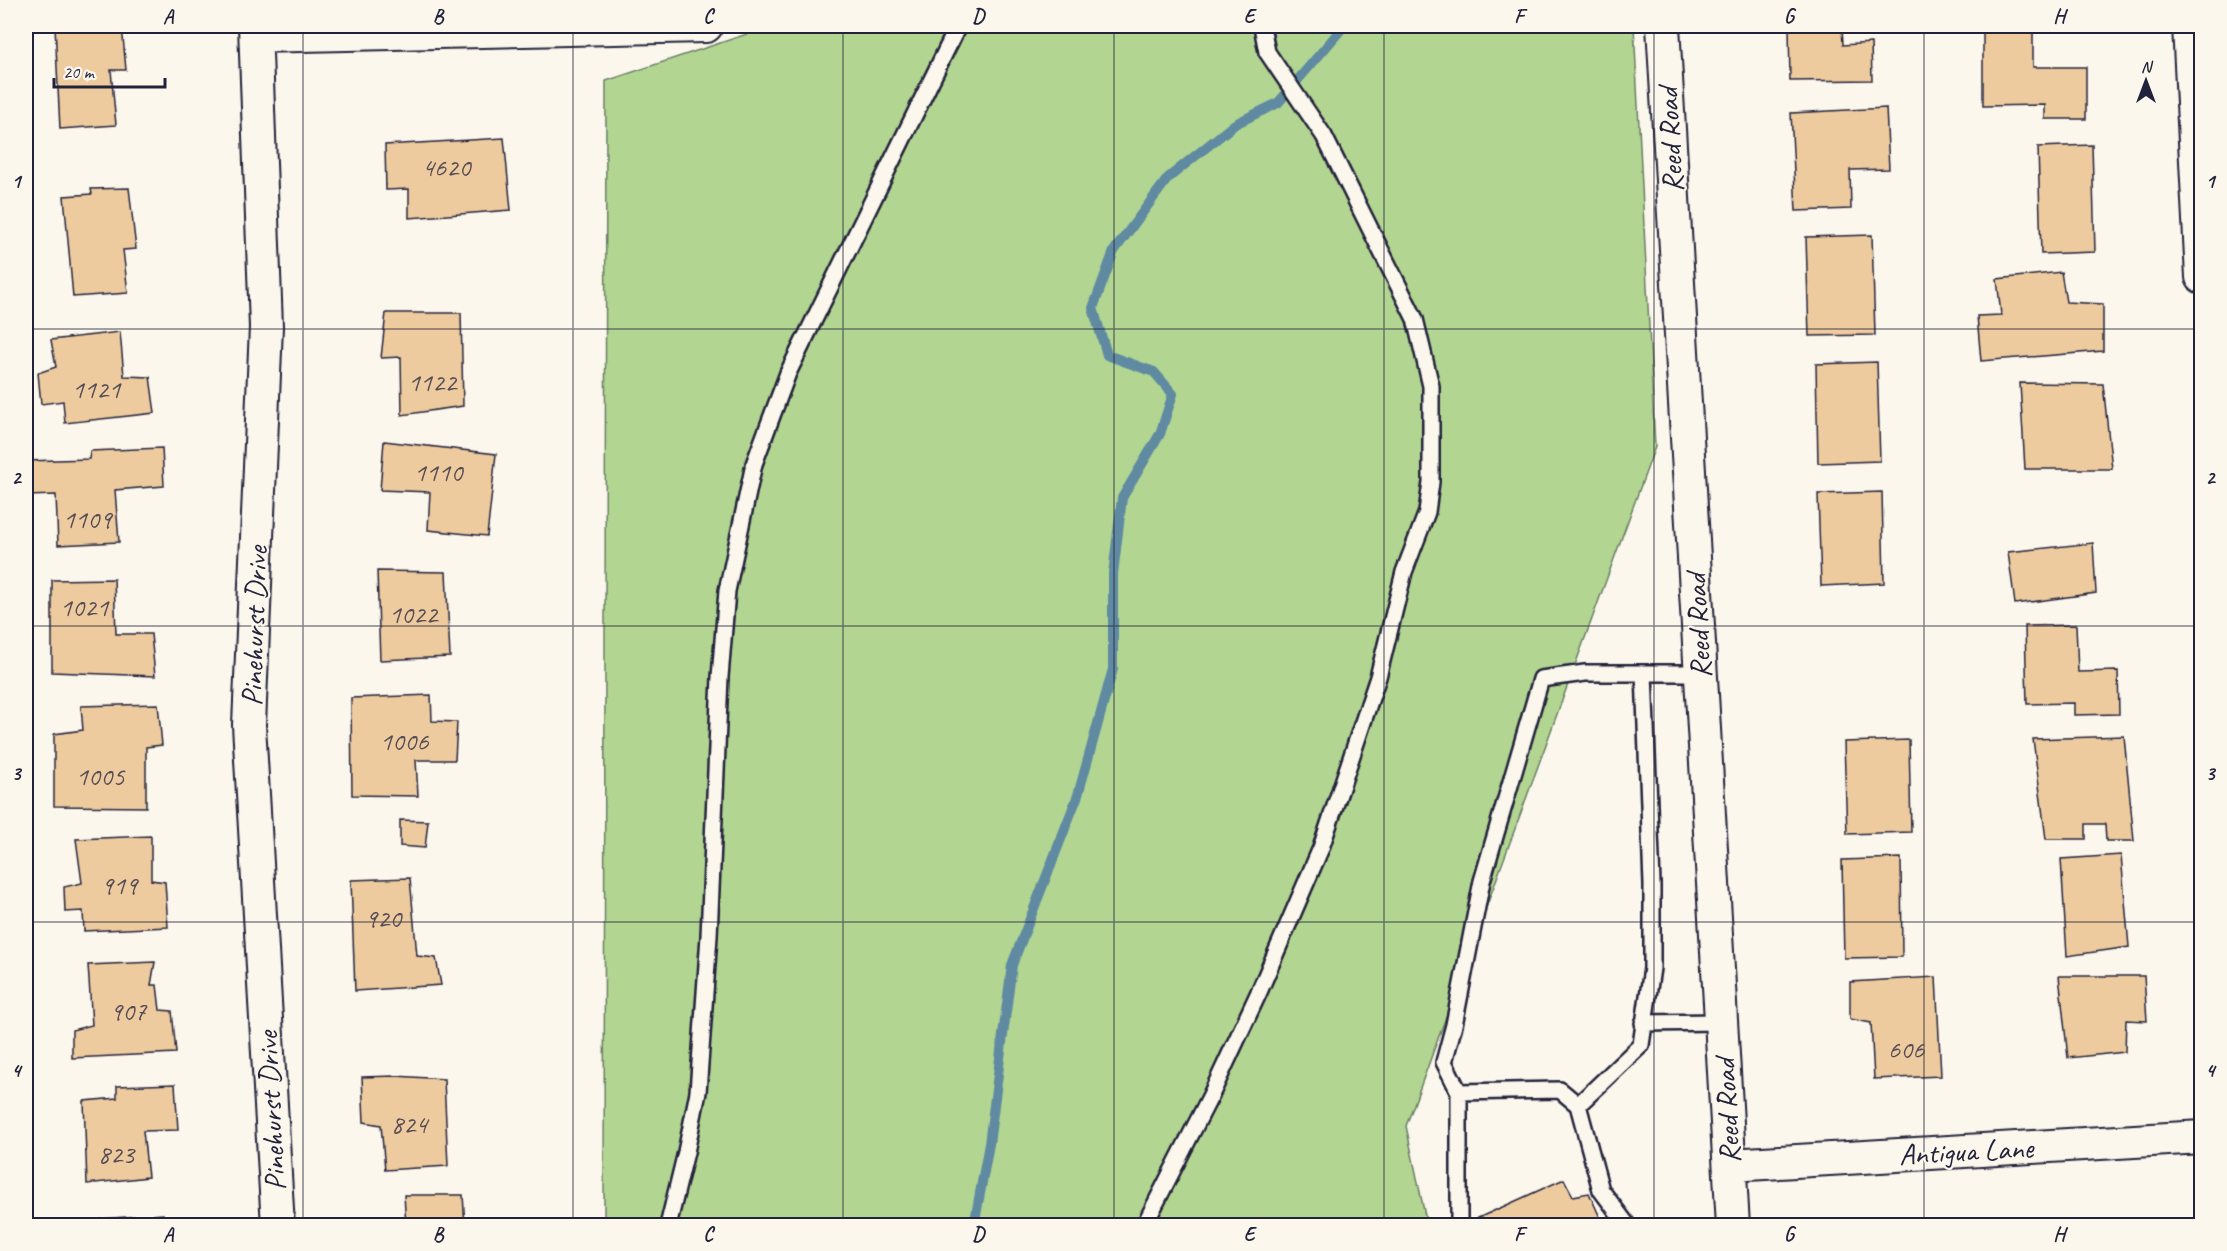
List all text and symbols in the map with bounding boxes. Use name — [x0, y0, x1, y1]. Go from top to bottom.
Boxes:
text: A — [163, 4, 175, 29]
text: B — [433, 4, 445, 29]
text: C — [703, 4, 715, 29]
text: D — [972, 4, 986, 29]
text: E — [1244, 4, 1258, 29]
text: F — [1514, 4, 1528, 29]
text: G — [1784, 4, 1797, 29]
text: H — [2053, 4, 2068, 29]
scale bar — [54, 51, 165, 89]
north arrow — [2116, 51, 2176, 111]
text: N — [2141, 57, 2154, 77]
text: 20 m — [63, 61, 96, 83]
street label: Reed Road — [1648, 82, 1692, 193]
house number: 4620 — [422, 150, 472, 184]
text: 1 — [12, 169, 23, 194]
text: 1 — [2206, 169, 2217, 194]
house number: 1122 — [408, 365, 458, 399]
house number: 1121 — [72, 372, 122, 406]
house number: 1110 — [414, 455, 464, 489]
text: 2 — [12, 465, 23, 490]
text: 2 — [2206, 465, 2217, 490]
house number: 1109 — [63, 502, 113, 536]
street label: Pinehurst Drive — [232, 543, 276, 706]
street label: Reed Road — [1676, 568, 1720, 679]
house number: 1021 — [60, 590, 110, 624]
house number: 1022 — [389, 597, 439, 631]
house number: 1006 — [380, 724, 429, 758]
house number: 1005 — [76, 759, 126, 793]
text: 3 — [12, 761, 23, 786]
text: 3 — [2206, 761, 2217, 786]
house number: 919 — [101, 868, 139, 902]
house number: 920 — [365, 901, 403, 935]
house number: 907 — [110, 994, 148, 1028]
street label: Pinehurst Drive — [248, 1028, 294, 1192]
house number: 606 — [1888, 1032, 1925, 1066]
street label: Reed Road — [1705, 1053, 1749, 1164]
text: 4 — [12, 1058, 24, 1083]
text: 4 — [2206, 1058, 2218, 1083]
house number: 824 — [391, 1107, 430, 1141]
street label: Antigua Lane — [1898, 1128, 2036, 1173]
house number: 823 — [98, 1137, 136, 1171]
text: A — [163, 1222, 175, 1247]
text: B — [433, 1222, 445, 1247]
text: C — [703, 1222, 715, 1247]
text: D — [972, 1222, 986, 1247]
text: E — [1244, 1222, 1258, 1247]
text: F — [1514, 1222, 1528, 1247]
text: G — [1784, 1222, 1797, 1247]
text: H — [2053, 1222, 2068, 1247]

